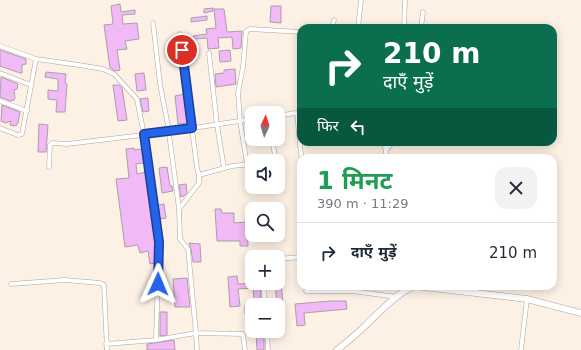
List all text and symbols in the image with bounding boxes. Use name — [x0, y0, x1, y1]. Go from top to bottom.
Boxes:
pin — [165, 33, 199, 67]
text: 210 m — [383, 37, 480, 70]
icon: arrive — [171, 39, 193, 61]
icon: right — [317, 40, 369, 92]
text: दाएँ मुड़ें — [383, 71, 433, 92]
north arrow — [245, 106, 285, 146]
map controls — [245, 106, 285, 338]
icon: left — [347, 116, 369, 138]
text: फिर — [317, 117, 339, 135]
button: sound — [245, 154, 285, 194]
text: 1 मिनट — [317, 167, 392, 195]
button: close — [495, 167, 537, 209]
text: 390 m · 11:29 — [317, 196, 408, 211]
button: search — [245, 202, 285, 242]
icon: right — [317, 242, 339, 264]
text: दाएँ मुड़ें — [351, 243, 397, 261]
text: 210 m — [489, 244, 537, 262]
button: + — [245, 250, 285, 290]
position arrow — [137, 263, 179, 305]
button: − — [245, 298, 285, 338]

